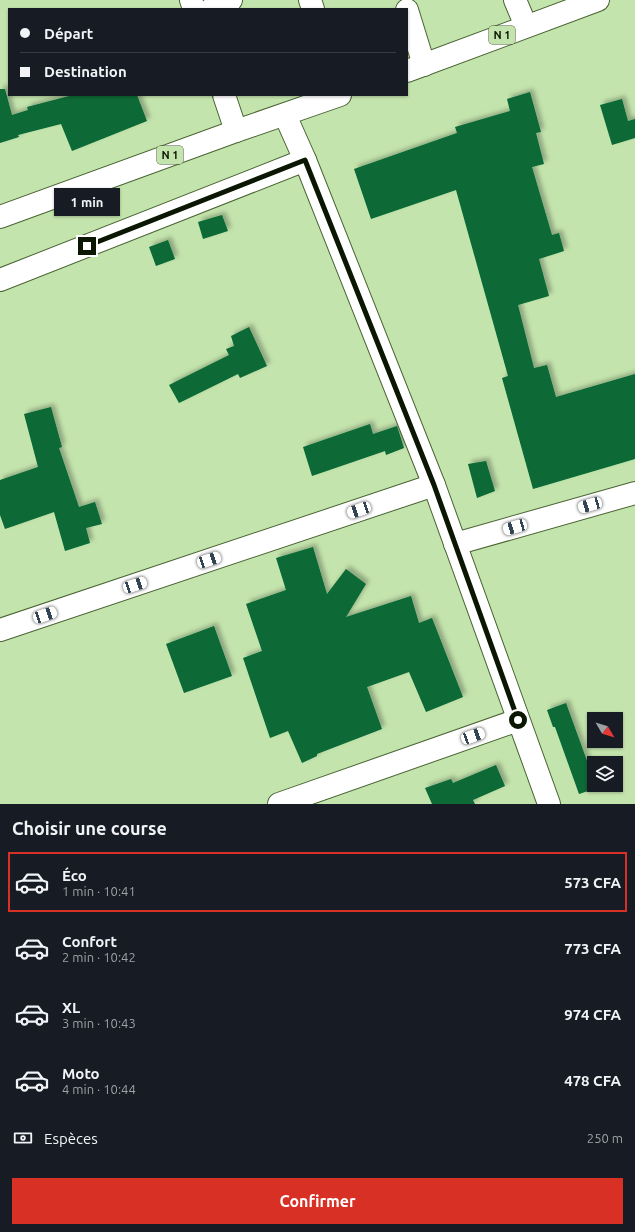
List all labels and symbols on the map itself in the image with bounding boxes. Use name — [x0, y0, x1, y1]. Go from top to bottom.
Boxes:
road number: N 1 — [489, 26, 515, 44]
road number: N 1 — [157, 146, 183, 164]
callout: 1 min — [54, 188, 120, 216]
route end — [78, 237, 96, 255]
car — [577, 496, 603, 514]
car — [346, 500, 372, 520]
car — [502, 518, 528, 536]
car — [196, 551, 222, 569]
car — [122, 576, 148, 594]
car — [32, 605, 58, 625]
route start — [509, 711, 527, 729]
north arrow — [587, 712, 623, 748]
car — [460, 726, 486, 746]

